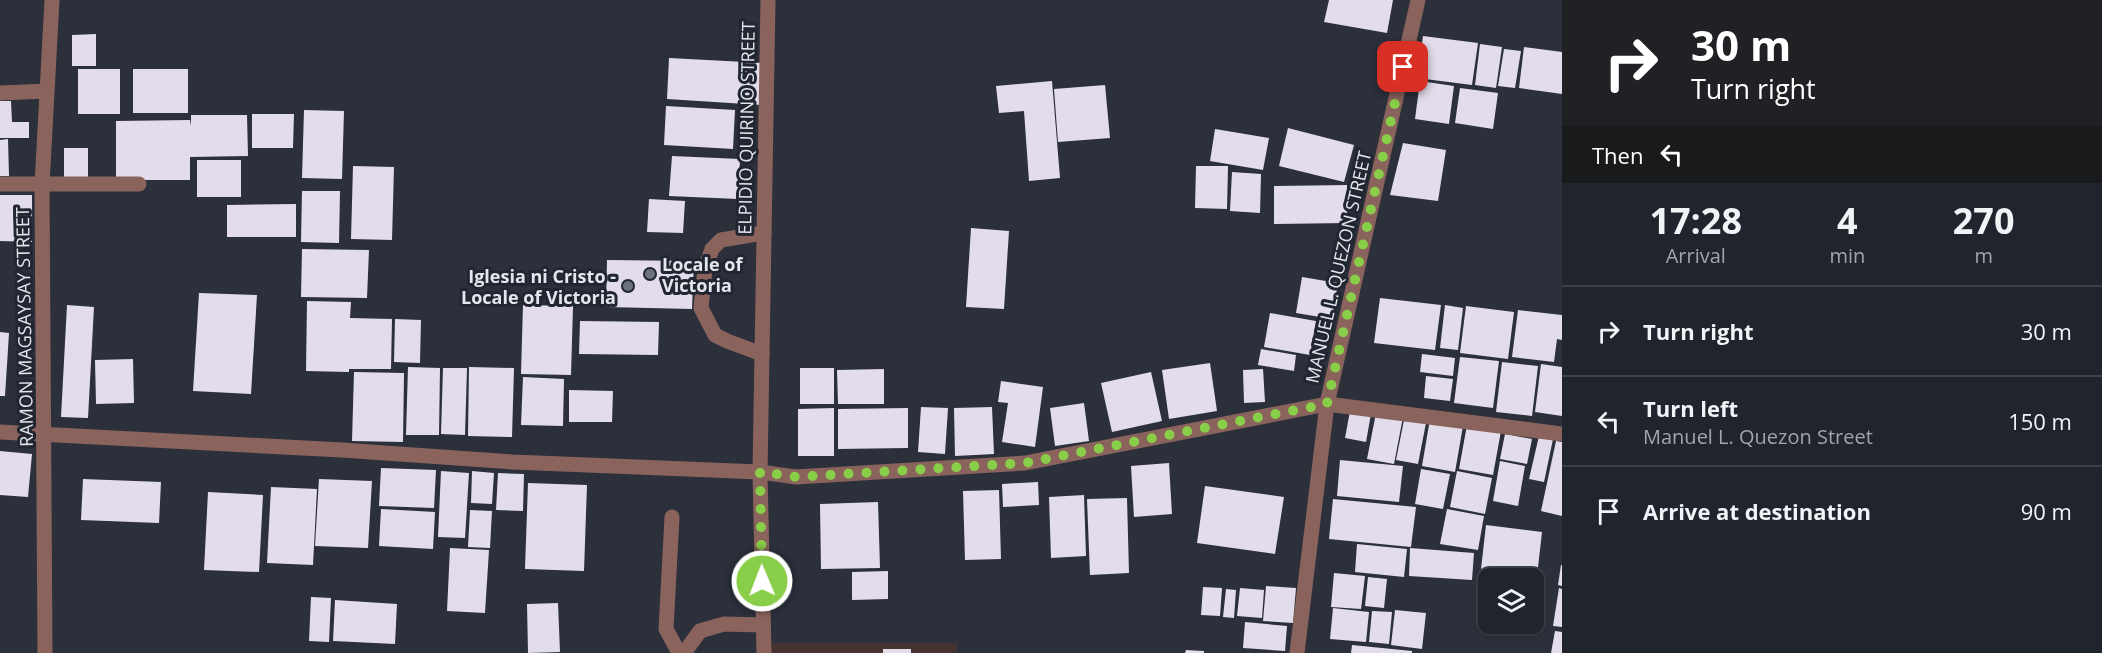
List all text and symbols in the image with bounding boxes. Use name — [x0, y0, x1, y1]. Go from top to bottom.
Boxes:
text: 30 m — [1691, 16, 1791, 73]
street label: ELPIDIO QUIRINO STREET — [732, 21, 760, 235]
icon: right — [1592, 24, 1670, 102]
pin — [1377, 41, 1428, 92]
icon: arrive — [1386, 50, 1419, 83]
text: Turn right — [1691, 70, 1816, 107]
icon: left — [1655, 138, 1688, 171]
text: Then — [1592, 140, 1643, 170]
street label: MANUEL L. QUEZON STREET — [1300, 148, 1376, 385]
text: 17:28 — [1649, 196, 1742, 245]
text: 4 — [1837, 196, 1858, 245]
text: 270 — [1953, 196, 2015, 245]
street label: RAMON MAGSAYSAY STREET — [10, 207, 38, 447]
text: Arrival — [1666, 242, 1726, 269]
text: min — [1829, 242, 1865, 269]
text: m — [1974, 242, 1993, 269]
place label: Locale of Victoria — [662, 252, 743, 297]
place label: Iglesia ni Cristo - Locale of Victoria — [461, 264, 616, 309]
marker: Locale of Victoria — [643, 267, 657, 281]
marker: Iglesia ni Cristo - Locale of Victoria — [621, 279, 635, 293]
icon: right — [1592, 315, 1625, 348]
text: Turn right — [1643, 316, 1754, 346]
text: 30 m — [2021, 316, 2072, 346]
text: Turn left — [1643, 393, 1738, 423]
icon: left — [1592, 405, 1625, 438]
text: 150 m — [2008, 406, 2072, 436]
text: Manuel L. Quezon Street — [1643, 423, 1873, 450]
icon: arrive — [1592, 495, 1625, 528]
text: Arrive at destination — [1643, 496, 1871, 526]
text: 90 m — [2021, 496, 2072, 526]
position arrow — [730, 549, 794, 613]
map controls — [1478, 568, 1544, 634]
button: layers — [1478, 568, 1544, 634]

